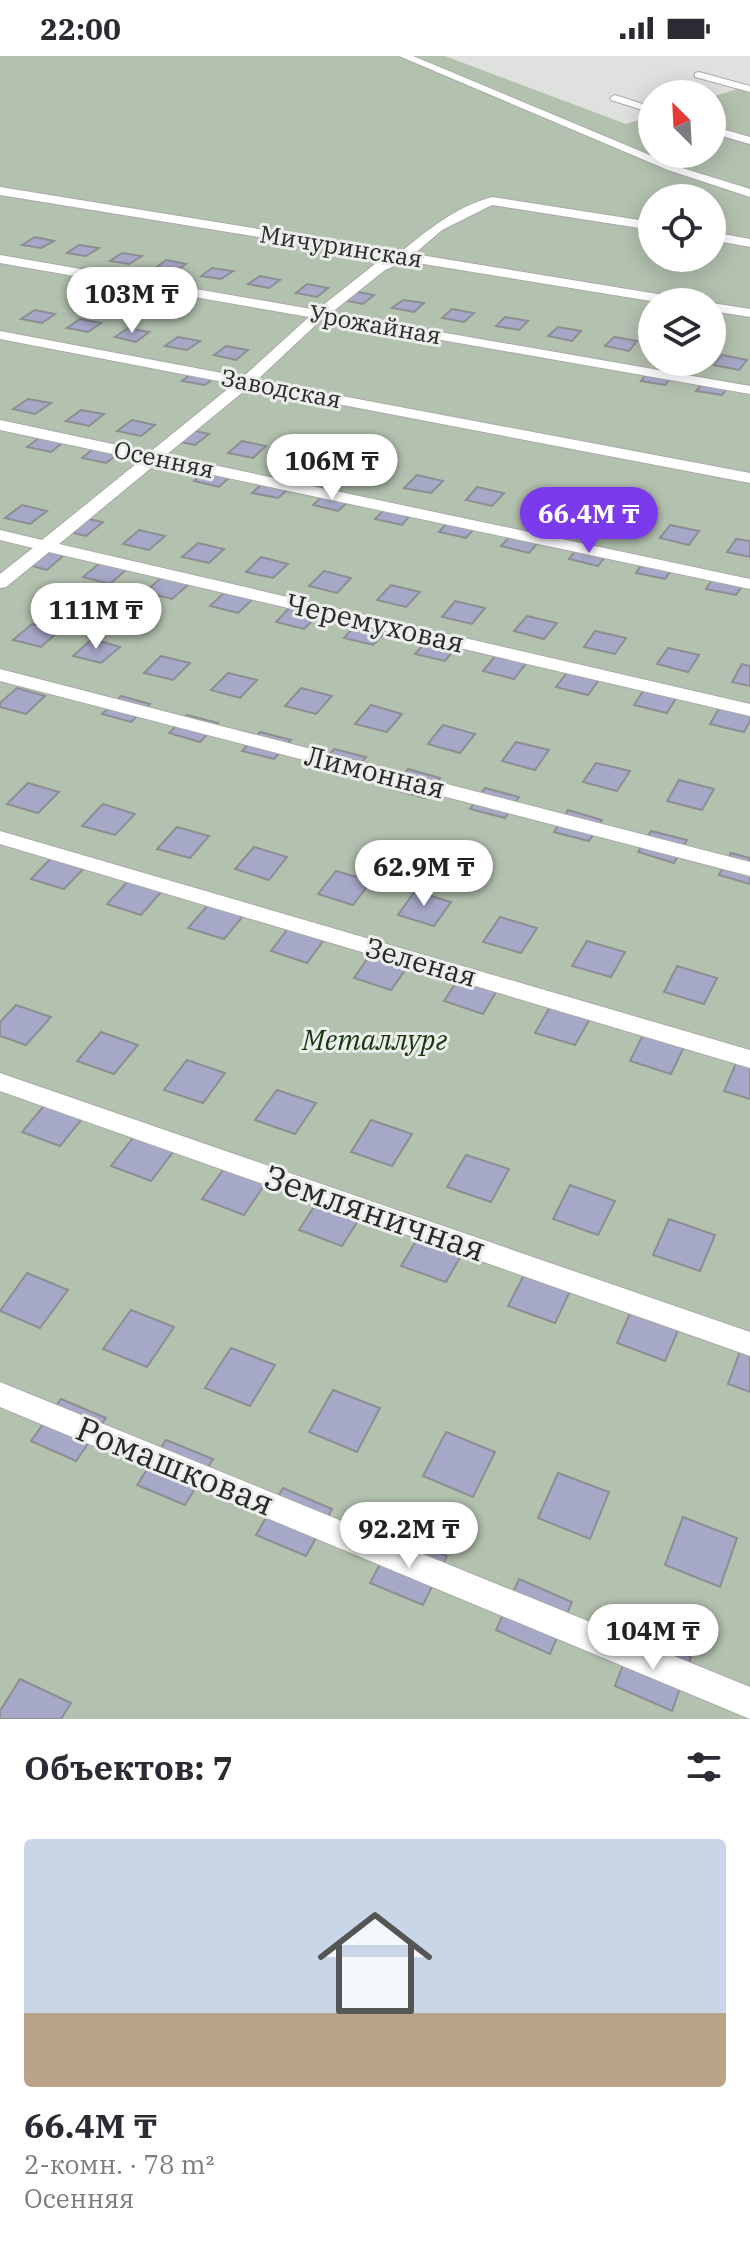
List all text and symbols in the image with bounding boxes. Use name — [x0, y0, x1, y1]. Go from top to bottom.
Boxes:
text: 22:00 — [40, 9, 121, 48]
north arrow — [638, 80, 726, 168]
map controls — [638, 80, 726, 376]
button: locate — [638, 184, 726, 272]
street label: Мичуринская — [258, 217, 425, 275]
pin: 103M ₸ — [67, 267, 197, 335]
text: 103M ₸ — [85, 276, 179, 310]
button: layers — [638, 288, 726, 376]
street label: Урожайная — [307, 297, 444, 351]
street label: Заводская — [218, 361, 344, 415]
street label: Осенняя — [111, 433, 217, 485]
pin: 106M ₸ — [267, 434, 397, 502]
text: 106M ₸ — [285, 443, 379, 477]
pin: 66.4M ₸ — [515, 487, 663, 555]
text: 66.4M ₸ — [538, 496, 640, 530]
pin: 111M ₸ — [31, 583, 161, 651]
street label: Черемуховая — [282, 584, 468, 661]
text: 111M ₸ — [49, 592, 143, 626]
street label: Лимонная — [301, 736, 449, 807]
pin: 62.9M ₸ — [350, 840, 498, 908]
text: 62.9M ₸ — [373, 849, 475, 883]
street label: Зеленая — [361, 928, 481, 995]
park label: Металлург — [301, 1021, 448, 1058]
street label: Земляничная — [259, 1154, 492, 1271]
street label: Ромашковая — [70, 1405, 281, 1525]
pin: 92.2M ₸ — [335, 1502, 483, 1570]
text: 92.2M ₸ — [358, 1511, 460, 1545]
pin: 104M ₸ — [588, 1604, 718, 1672]
text: 104M ₸ — [606, 1613, 700, 1647]
text: Объектов: 7 — [24, 1745, 233, 1789]
icon: filters — [682, 1745, 726, 1789]
icon: home — [303, 1891, 447, 2035]
text: 66.4M ₸ — [24, 2103, 158, 2147]
text: 2-комн. · 78 m² — [24, 2147, 215, 2181]
text: Осенняя — [24, 2181, 134, 2215]

